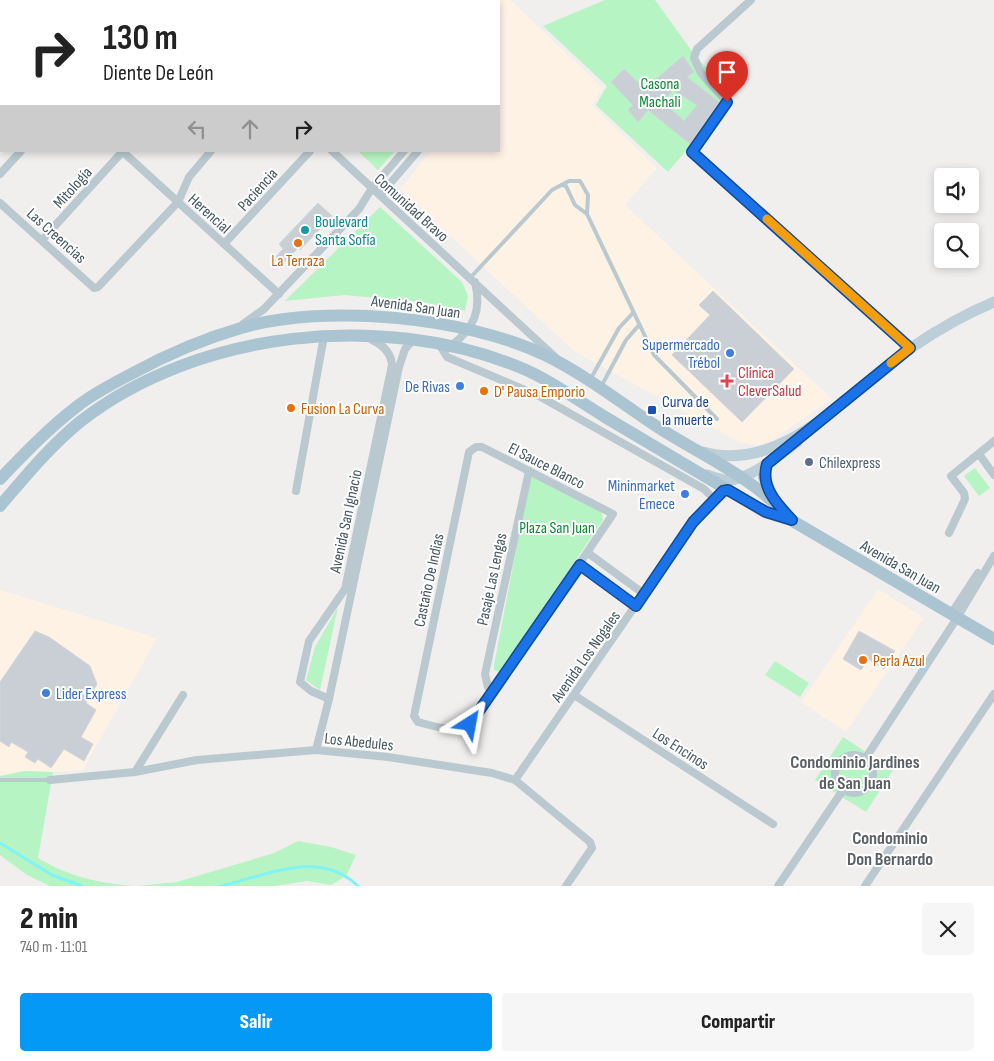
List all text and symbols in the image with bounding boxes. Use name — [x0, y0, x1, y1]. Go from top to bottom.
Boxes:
text: 130 m — [103, 17, 178, 60]
icon: right — [20, 20, 85, 85]
pin — [706, 51, 748, 102]
icon: arrive — [713, 58, 741, 86]
text: Diente De León — [103, 60, 214, 87]
park label: Casona Machali — [639, 75, 681, 112]
icon: left — [183, 115, 211, 143]
icon: ahead — [236, 115, 264, 143]
icon: right — [289, 115, 317, 143]
street label: Mitología — [50, 163, 97, 213]
street label: Paciencia — [234, 165, 282, 215]
map controls — [934, 168, 979, 268]
button: sound — [934, 168, 979, 213]
street label: Comunidad Bravo — [370, 170, 452, 246]
street label: Herencial — [184, 190, 234, 238]
street label: Las Creencias — [22, 204, 90, 268]
place label: Boulevard Santa Sofía — [315, 213, 376, 250]
button: search — [934, 223, 979, 268]
marker: Boulevard Santa Sofía — [299, 224, 311, 236]
marker: La Terraza — [292, 237, 304, 249]
place label: La Terraza — [271, 252, 325, 271]
street label: Avenida San Juan — [369, 292, 462, 323]
place label: Supermercado Trébol — [642, 336, 720, 373]
marker: Supermercado Trébol — [724, 347, 736, 359]
place label: Clínica CleverSalud — [738, 364, 802, 401]
marker: Clínica CleverSalud — [720, 374, 734, 388]
place label: De Rivas — [405, 378, 450, 397]
marker: De Rivas — [454, 380, 466, 392]
place label: D' Pausa Emporio — [494, 383, 585, 402]
marker: D' Pausa Emporio — [478, 385, 490, 397]
place label: Curva de la muerte — [662, 393, 713, 430]
place label: Fusion La Curva — [301, 400, 384, 419]
marker: Fusion La Curva — [285, 402, 297, 414]
marker: Curva de la muerte — [646, 404, 658, 416]
street label: El Sauce Blanco — [505, 439, 588, 494]
place label: Chilexpress — [819, 454, 881, 473]
marker: Chilexpress — [803, 456, 815, 468]
street label: Avenida San Ignacio — [326, 468, 367, 576]
place label: Mininmarket Emece — [608, 477, 675, 514]
marker: Mininmarket Emece — [679, 488, 691, 500]
park label: Plaza San Juan — [519, 519, 595, 538]
street label: Pasaje Las Lengas — [473, 531, 512, 627]
street label: Castaño De Indias — [410, 532, 449, 629]
street label: Avenida San Juan — [856, 536, 944, 598]
street label: Avenida Los Nogales — [547, 607, 625, 707]
place label: Perla Azul — [873, 652, 925, 671]
marker: Perla Azul — [857, 654, 869, 666]
place label: Lider Express — [56, 685, 127, 704]
marker: Lider Express — [40, 687, 52, 699]
position arrow — [443, 697, 495, 749]
street label: Los Encinos — [649, 724, 712, 774]
street label: Los Abedules — [323, 729, 395, 756]
district label: Condominio Jardines de San Juan — [790, 752, 920, 794]
district label: Condominio Don Bernardo — [847, 828, 933, 870]
text: 2 min — [20, 901, 78, 937]
button: close — [922, 903, 974, 955]
text: 740 m · 11:01 — [20, 938, 87, 957]
button: Salir — [20, 993, 492, 1051]
button: Compartir — [502, 993, 974, 1051]

